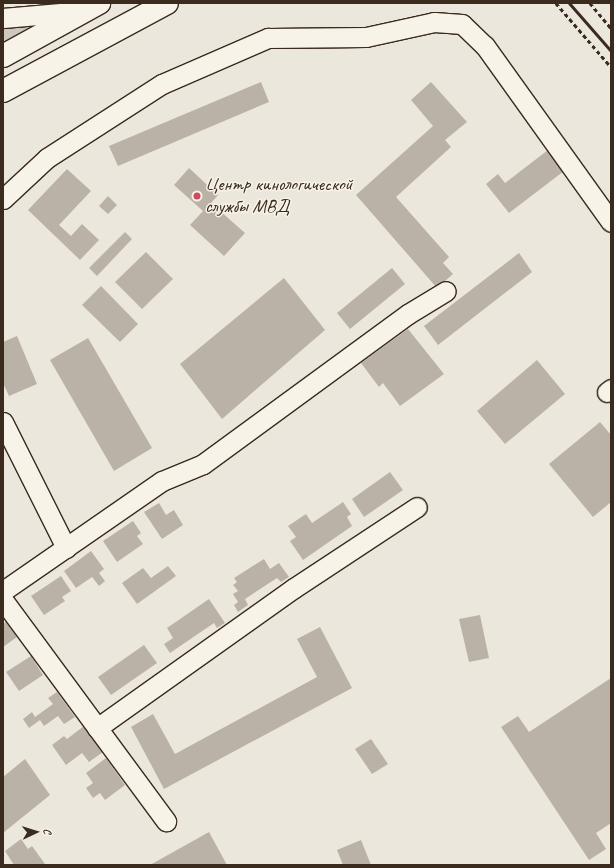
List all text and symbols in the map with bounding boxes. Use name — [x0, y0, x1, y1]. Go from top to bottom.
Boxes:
place label: Центр кинологической службы МВД — [205, 174, 350, 218]
marker: Центр кинологической службы МВД — [192, 191, 202, 201]
north arrow — [16, 812, 56, 852]
text: С — [41, 828, 55, 834]

